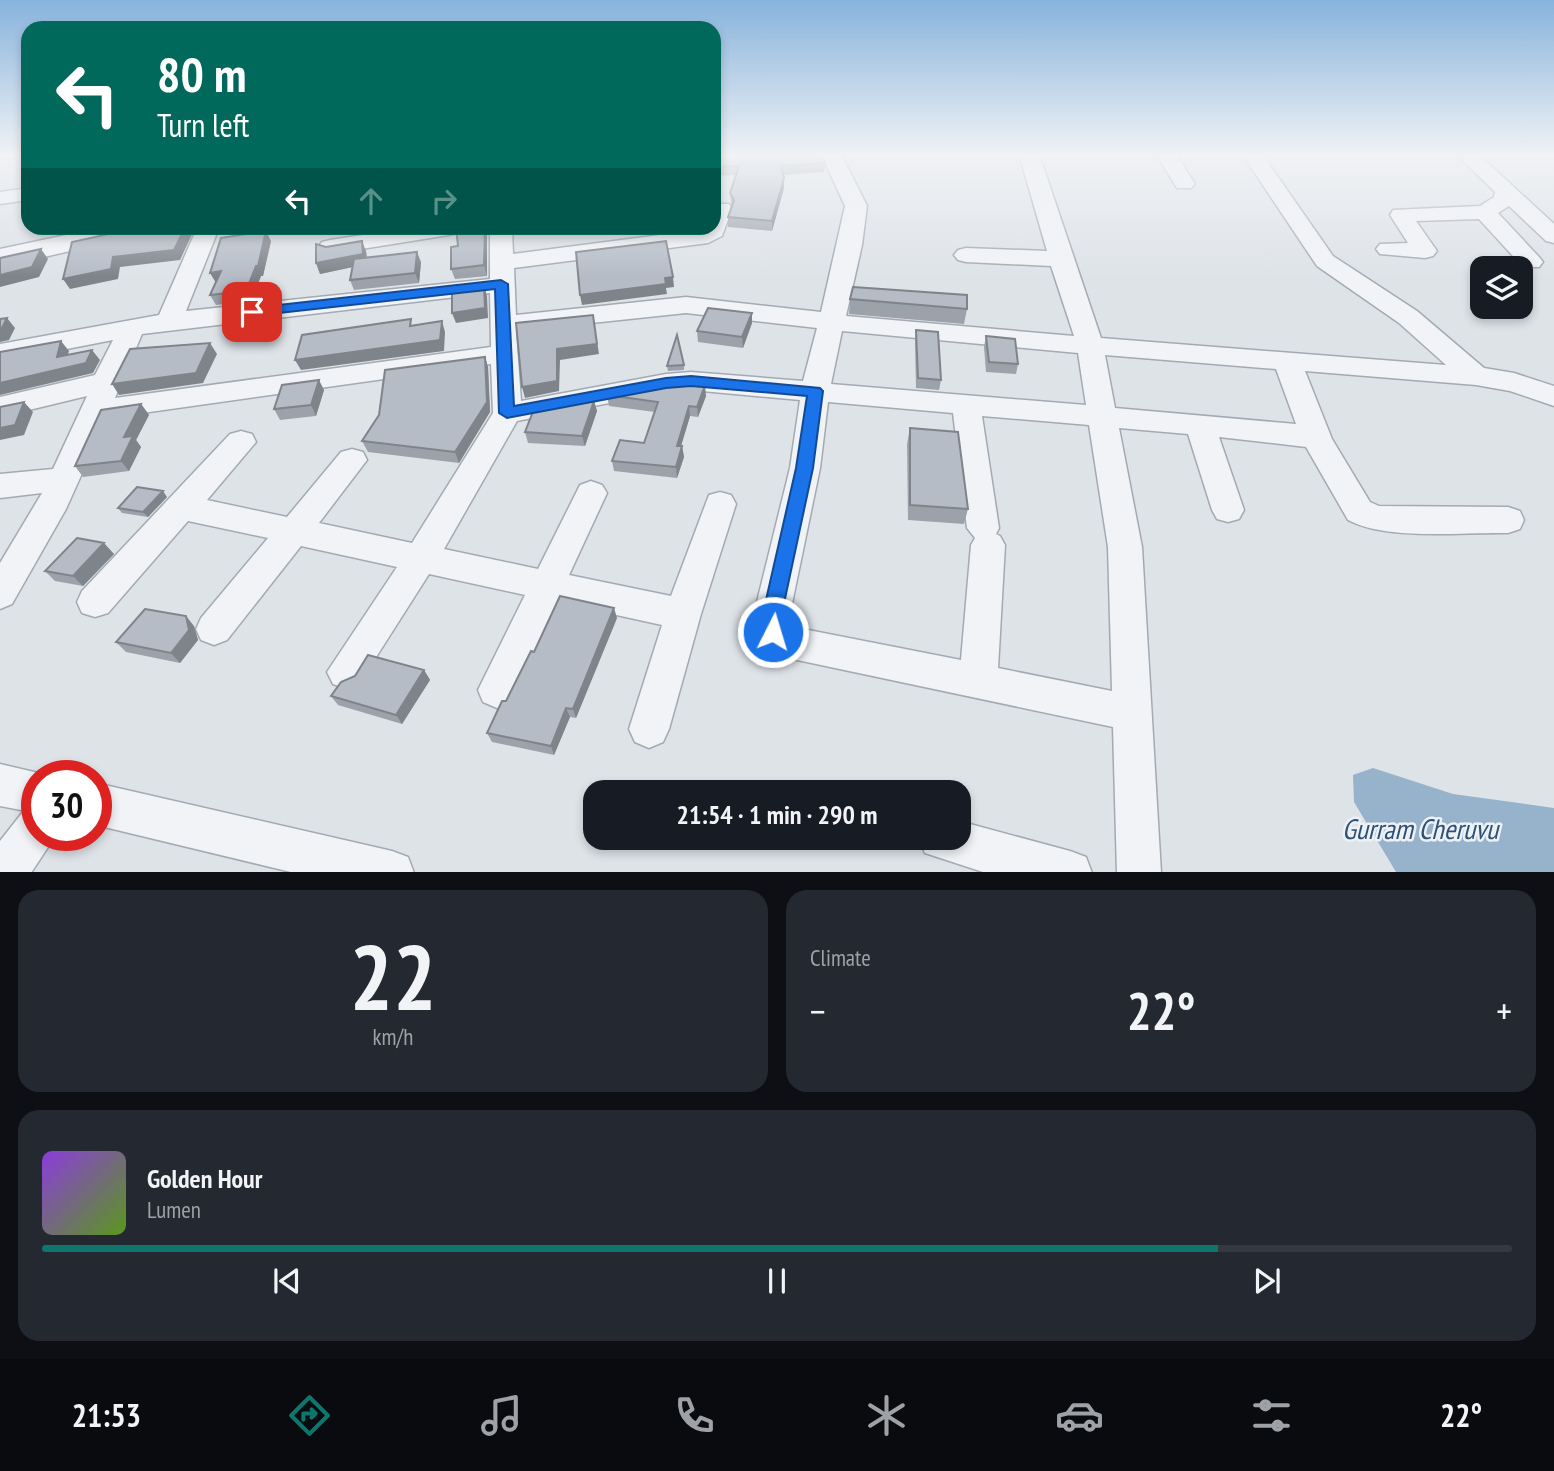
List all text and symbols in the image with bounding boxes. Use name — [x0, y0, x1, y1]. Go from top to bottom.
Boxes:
text: 80 m — [157, 42, 246, 106]
icon: left — [42, 49, 133, 140]
text: Turn left — [157, 104, 249, 146]
icon: left — [279, 182, 317, 220]
icon: ahead — [352, 182, 390, 220]
icon: right — [425, 182, 463, 220]
map controls — [1470, 256, 1533, 319]
button: layers — [1470, 256, 1533, 319]
pin — [222, 282, 282, 342]
icon: arrive — [233, 293, 271, 331]
position arrow — [736, 595, 810, 669]
speed limit sign: 30 — [21, 760, 112, 851]
text: 21:54 · 1 min · 290 m — [677, 798, 877, 831]
water label: Gurram Cheruvu — [1342, 810, 1500, 847]
text: 22 — [350, 917, 437, 1035]
text: Climate — [810, 943, 871, 972]
text: 22° — [1127, 977, 1195, 1044]
text: − — [810, 986, 826, 1035]
text: + — [1496, 986, 1512, 1035]
text: km/h — [373, 1022, 413, 1051]
text: Golden Hour — [147, 1162, 262, 1195]
text: Lumen — [147, 1195, 201, 1224]
icon: previous — [268, 1262, 306, 1300]
icon: pause — [758, 1262, 796, 1300]
icon: next — [1248, 1262, 1286, 1300]
icon: directions — [285, 1391, 334, 1440]
icon: music — [477, 1391, 526, 1440]
icon: phone — [670, 1391, 719, 1440]
icon: climate — [862, 1391, 911, 1440]
icon: car — [1055, 1391, 1104, 1440]
icon: filters — [1247, 1391, 1296, 1440]
text: 21:53 — [72, 1394, 141, 1436]
text: 22° — [1440, 1394, 1482, 1436]

